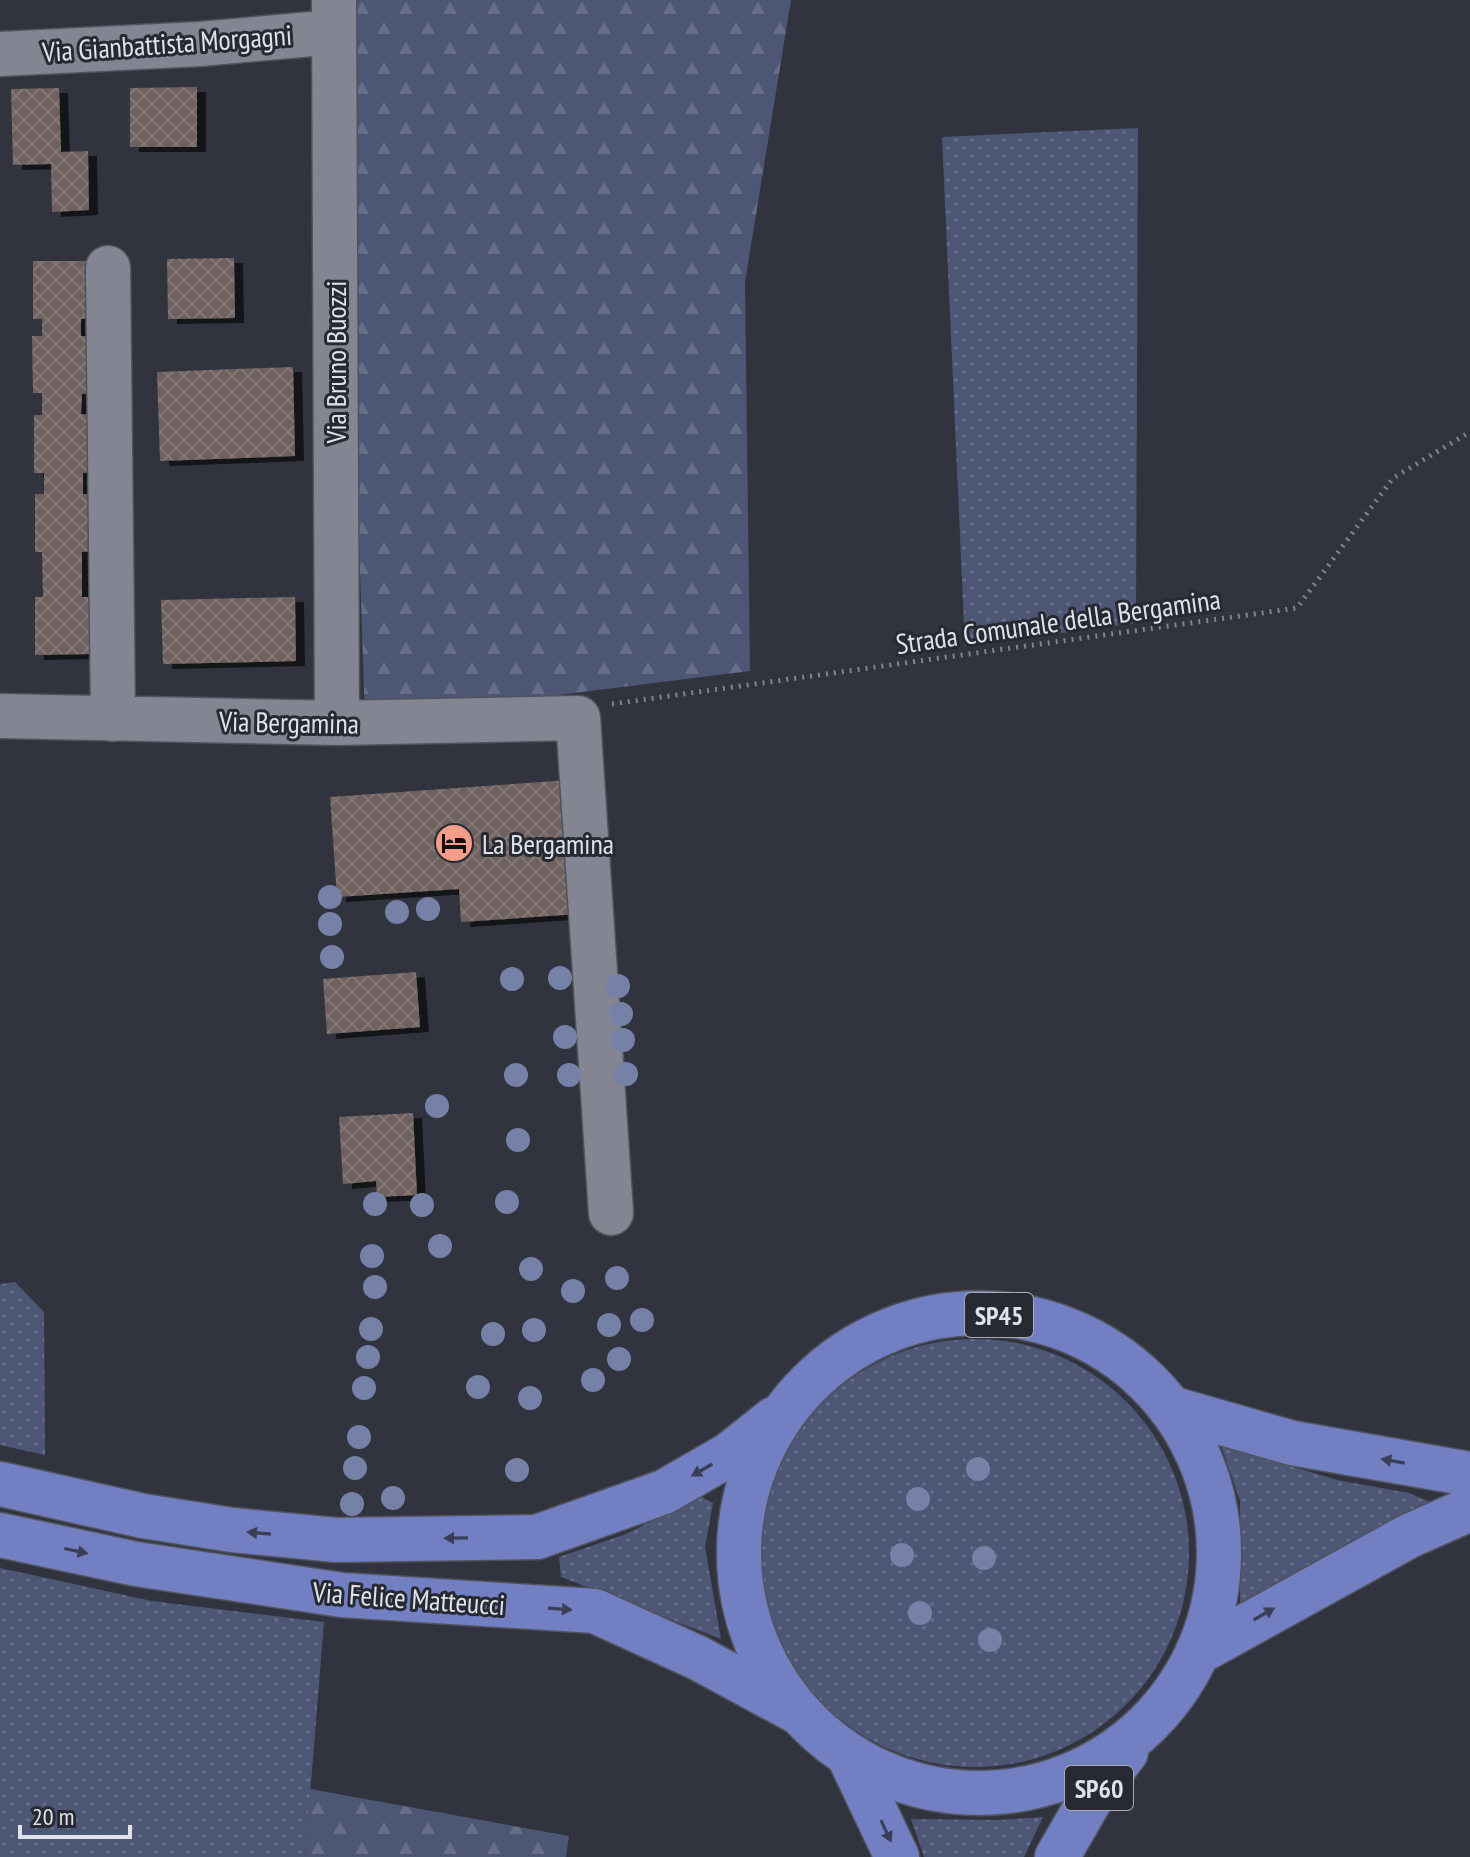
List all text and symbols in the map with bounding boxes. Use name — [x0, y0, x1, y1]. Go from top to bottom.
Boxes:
street label: Via Gianbattista Morgagni — [40, 16, 293, 70]
street label: Via Bruno Buozzi — [317, 281, 354, 444]
street label: Strada Comunale della Bergamina — [893, 580, 1223, 662]
street label: Via Bergamina — [218, 702, 359, 742]
hotel icon: La Bergamina — [433, 822, 475, 864]
place label: La Bergamina — [482, 825, 614, 862]
road number: SP45 — [965, 1293, 1033, 1337]
one-way arrow — [1380, 1454, 1405, 1467]
one-way arrow — [691, 1463, 714, 1477]
one-way arrow — [246, 1526, 271, 1539]
one-way arrow — [443, 1532, 468, 1545]
one-way arrow — [64, 1546, 89, 1558]
street label: Via Felice Matteucci — [311, 1573, 506, 1623]
one-way arrow — [548, 1603, 573, 1616]
one-way arrow — [1253, 1607, 1275, 1621]
road number: SP60 — [1065, 1766, 1133, 1810]
scale bar — [20, 1789, 130, 1839]
text: 20 m — [32, 1801, 74, 1832]
one-way arrow — [879, 1819, 893, 1843]

